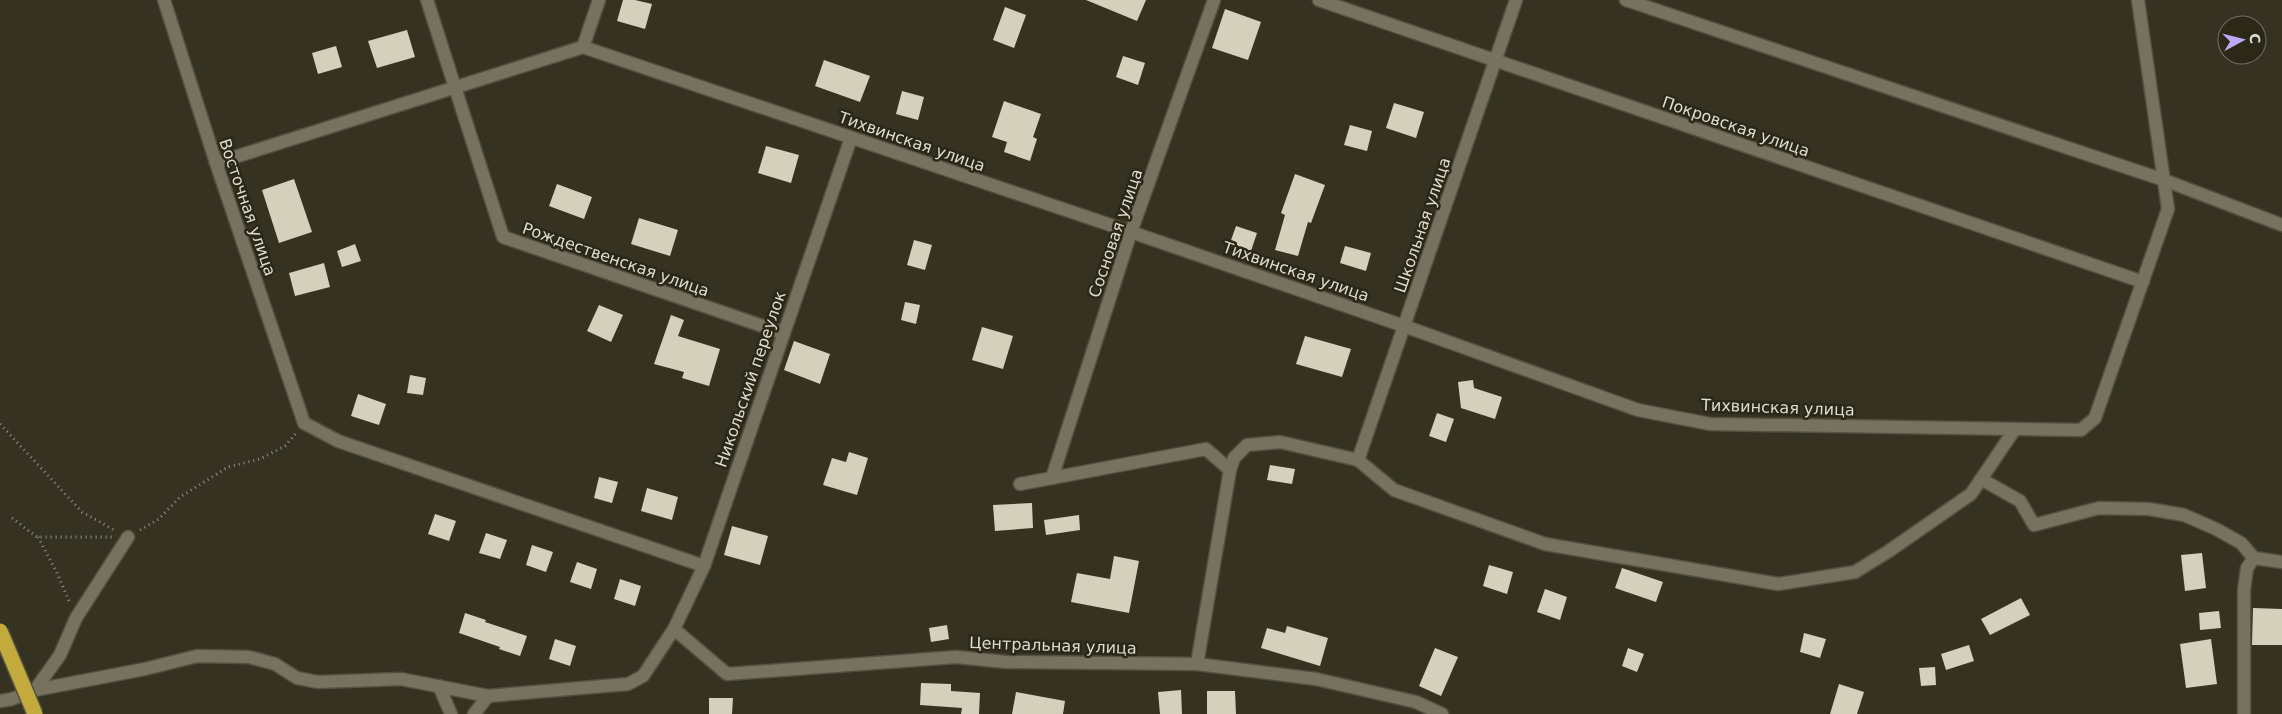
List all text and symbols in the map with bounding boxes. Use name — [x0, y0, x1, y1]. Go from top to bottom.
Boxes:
north arrow — [2217, 15, 2267, 65]
text: С — [2246, 32, 2263, 44]
street label: Покровская улица — [1660, 92, 1812, 161]
street label: Тихвинская улица — [835, 107, 988, 175]
street label: Восточная улица — [215, 136, 280, 278]
street label: Школьная улица — [1390, 155, 1455, 295]
street label: Сосновая улица — [1085, 166, 1146, 300]
street label: Рождественская улица — [520, 219, 712, 300]
street label: Тихвинская улица — [1219, 237, 1372, 305]
street label: Никольский переулок — [711, 288, 790, 470]
street label: Тихвинская улица — [1700, 395, 1855, 420]
street label: Центральная улица — [969, 633, 1137, 658]

